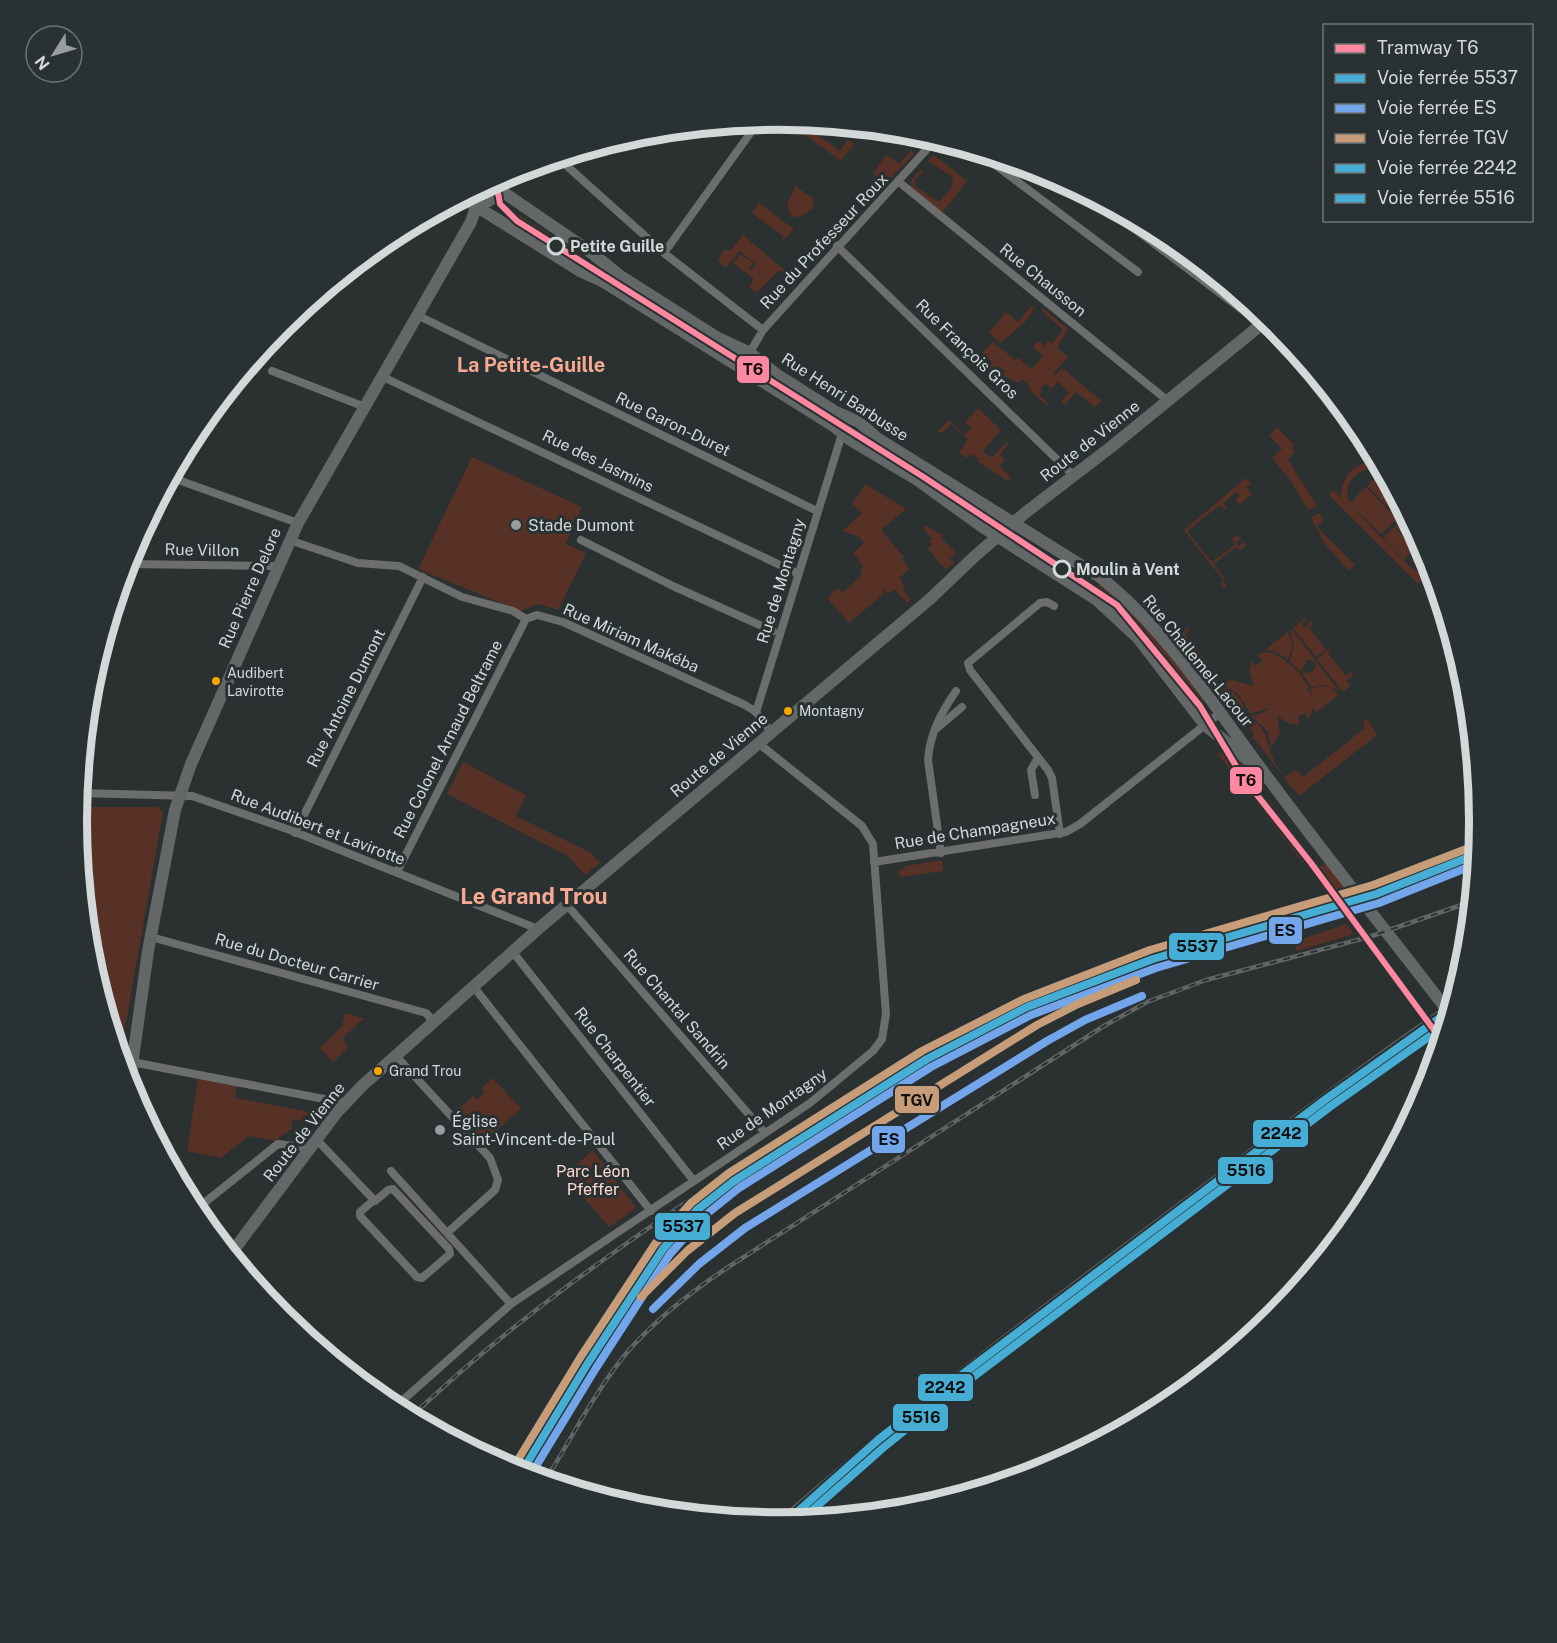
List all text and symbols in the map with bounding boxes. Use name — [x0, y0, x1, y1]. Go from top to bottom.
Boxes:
north arrow — [24, 24, 84, 84]
legend — [1323, 24, 1533, 222]
text: Tramway T6 — [1377, 37, 1478, 58]
text: N — [31, 52, 54, 73]
text: Voie ferrée 5537 — [1377, 67, 1518, 88]
text: Voie ferrée ES — [1377, 97, 1496, 118]
text: Voie ferrée TGV — [1377, 127, 1508, 148]
text: Voie ferrée 2242 — [1377, 157, 1517, 178]
street label: Rue du Professeur Roux — [756, 169, 892, 313]
text: Voie ferrée 5516 — [1377, 187, 1515, 208]
marker: Petite Guille — [547, 237, 565, 255]
place label: Petite Guille — [570, 237, 664, 256]
street label: Rue Chausson — [996, 239, 1090, 321]
street label: Rue François Gros — [912, 295, 1022, 403]
street label: Rue Henri Barbusse — [778, 349, 912, 445]
district label: La Petite-Guille — [457, 353, 605, 377]
line badge: T6 — [736, 355, 770, 384]
text: T6 — [743, 360, 763, 379]
street label: Rue Garon-Duret — [612, 388, 734, 460]
street label: Route de Vienne — [1037, 396, 1143, 486]
street label: Rue des Jasmins — [539, 426, 657, 496]
place label: Stade Dumont — [528, 516, 634, 535]
street label: Rue de Montagny — [753, 516, 809, 646]
marker: Stade Dumont — [509, 518, 523, 532]
street label: Rue Pierre Delore — [215, 525, 285, 651]
street label: Rue Villon — [165, 540, 239, 560]
marker: Moulin à Vent — [1053, 560, 1071, 578]
place label: Moulin à Vent — [1076, 560, 1180, 579]
street label: Rue Challemel-Lacour — [1139, 591, 1257, 731]
street label: Rue Miriam Makéba — [560, 599, 702, 677]
street label: Rue Antoine Dumont — [303, 626, 389, 770]
street label: Rue Colonel Arnaud Beltrame — [390, 637, 506, 841]
place label: Audibert Lavirotte — [227, 665, 284, 699]
marker: Audibert Lavirotte — [210, 675, 222, 687]
place label: Montagny — [799, 703, 865, 719]
marker: Montagny — [782, 705, 794, 717]
street label: Route de Vienne — [667, 709, 771, 801]
line badge: T6 — [1229, 766, 1263, 795]
text: T6 — [1236, 771, 1256, 790]
street label: Rue Audibert et Lavirotte — [228, 785, 408, 869]
street label: Rue de Champagneux — [893, 809, 1057, 853]
district label: Le Grand Trou — [460, 883, 608, 909]
line badge: ES — [1268, 916, 1303, 945]
text: ES — [1274, 921, 1296, 940]
street label: Rue du Docteur Carrier — [213, 929, 381, 995]
line badge: 5537 — [1168, 932, 1225, 961]
text: 5537 — [1176, 937, 1218, 956]
street label: Rue Chantal Sandrin — [620, 945, 734, 1073]
street label: Rue Charpentier — [570, 1003, 660, 1111]
place label: Grand Trou — [389, 1063, 461, 1079]
street label: Rue de Montagny — [714, 1064, 831, 1154]
marker: Grand Trou — [372, 1065, 384, 1077]
street label: Route de Vienne — [259, 1079, 349, 1185]
line badge: TGV — [894, 1085, 940, 1114]
text: TGV — [901, 1091, 933, 1110]
place label: Église Saint-Vincent-de-Paul — [452, 1111, 616, 1149]
line badge: 2242 — [1252, 1119, 1309, 1148]
marker: Église Saint-Vincent-de-Paul — [433, 1123, 447, 1137]
text: 2242 — [1261, 1124, 1301, 1143]
line badge: ES — [871, 1125, 906, 1154]
text: ES — [878, 1130, 900, 1149]
line badge: 5516 — [1217, 1156, 1274, 1185]
text: 5516 — [1226, 1161, 1266, 1180]
park label: Parc Léon Pfeffer — [556, 1162, 630, 1199]
line badge: 5537 — [654, 1212, 711, 1241]
text: 5537 — [662, 1217, 704, 1236]
line badge: 2242 — [917, 1373, 974, 1402]
text: 2242 — [925, 1378, 965, 1397]
line badge: 5516 — [892, 1403, 949, 1432]
text: 5516 — [901, 1408, 941, 1427]

